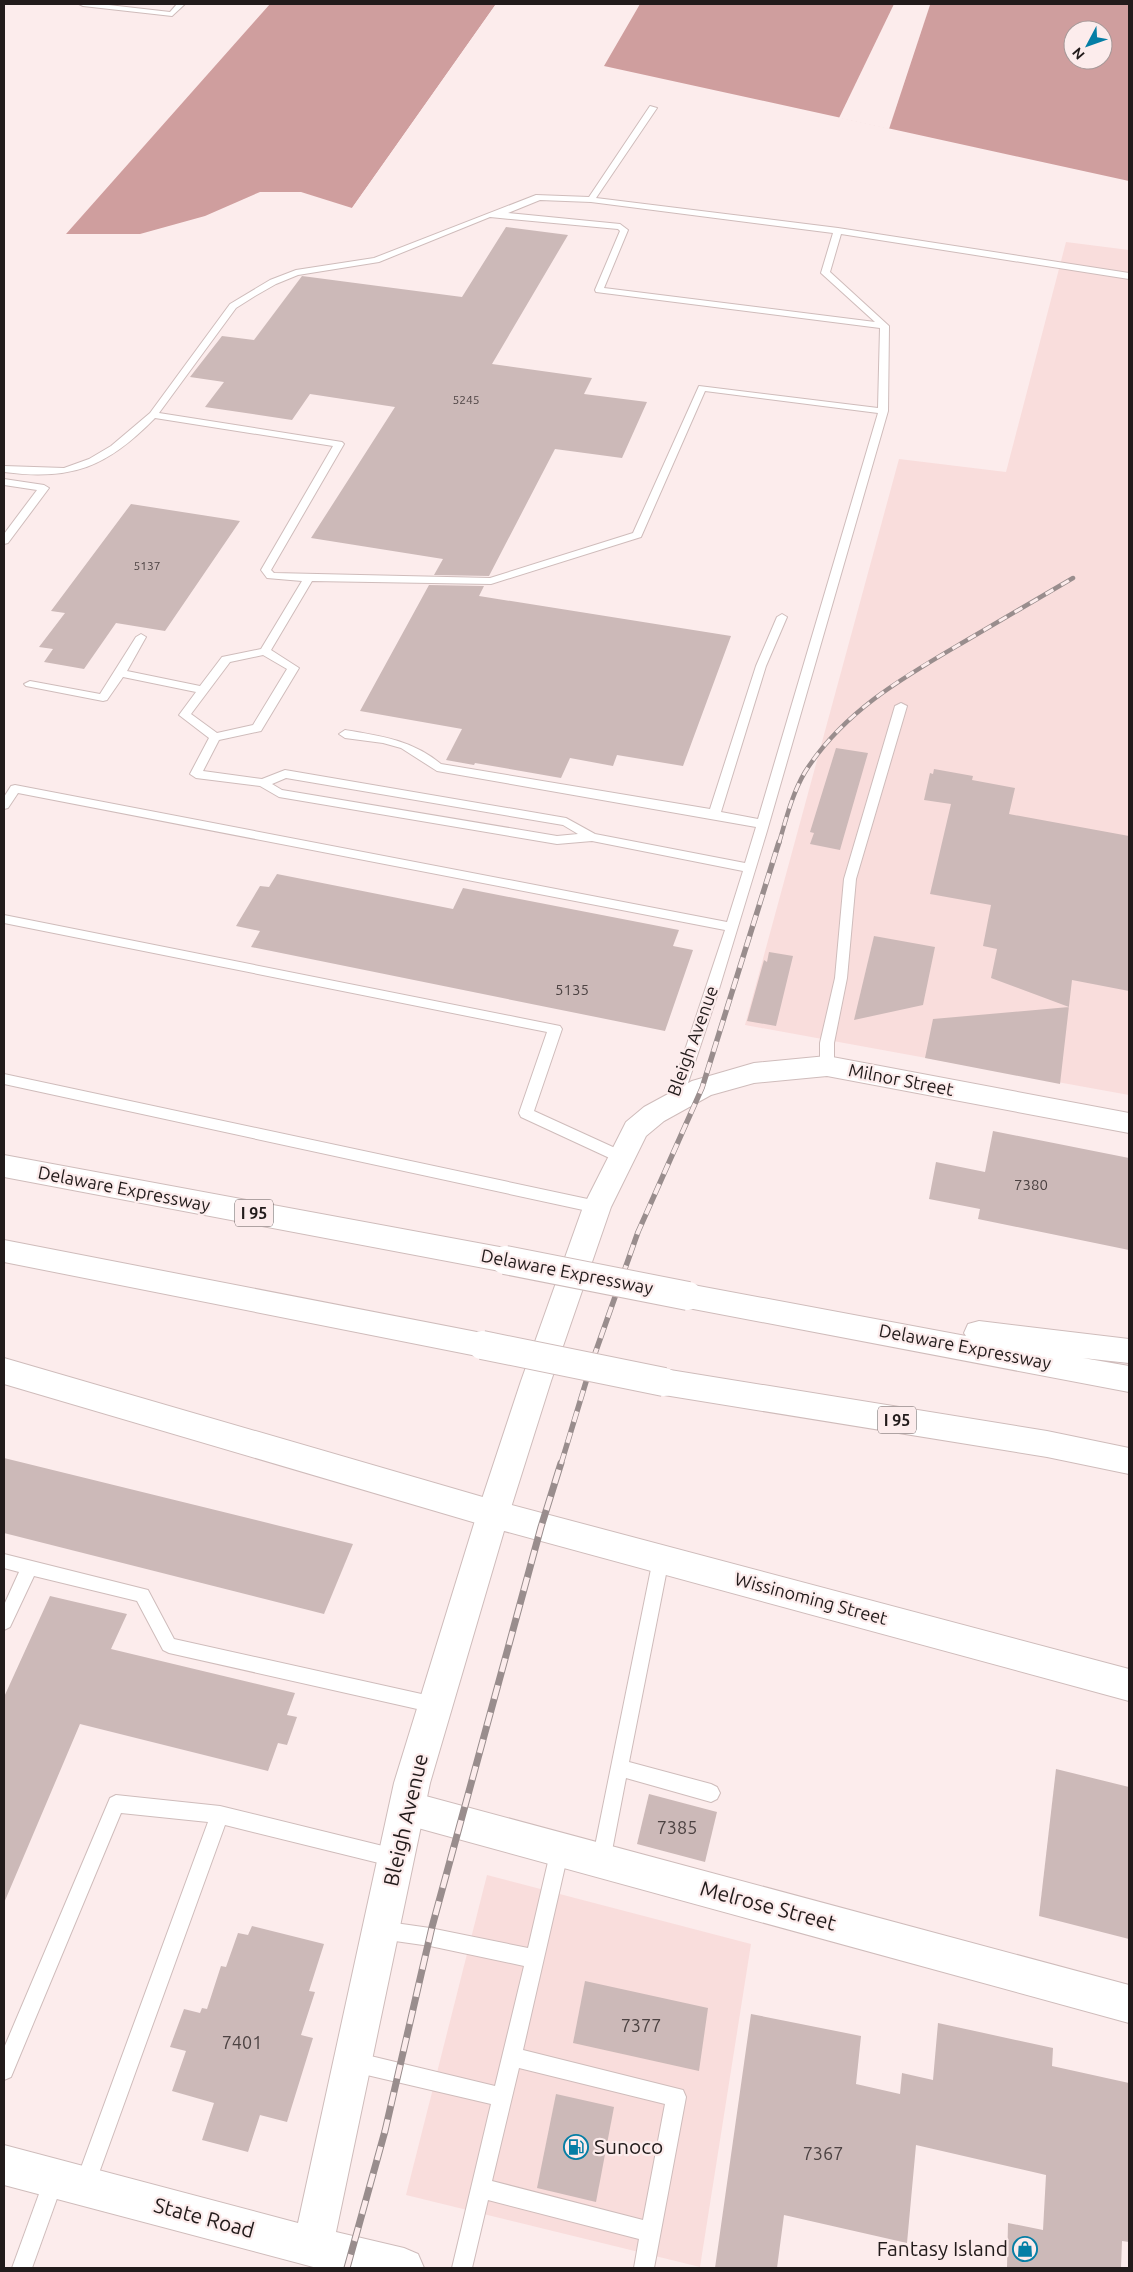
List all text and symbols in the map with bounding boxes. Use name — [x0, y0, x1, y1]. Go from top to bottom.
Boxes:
north arrow — [1063, 20, 1113, 70]
text: N — [1069, 44, 1088, 63]
house number: 5245 — [452, 393, 480, 406]
house number: 5137 — [133, 559, 161, 572]
house number: 5135 — [555, 981, 589, 998]
street label: Bleigh Avenue — [663, 983, 721, 1099]
street label: Milnor Street — [847, 1059, 955, 1099]
street label: Delaware Expressway — [36, 1162, 212, 1215]
house number: 7380 — [1014, 1176, 1048, 1193]
road number: I 95 — [235, 1200, 273, 1226]
street label: Delaware Expressway — [479, 1245, 655, 1298]
street label: Delaware Expressway — [877, 1320, 1053, 1373]
road number: I 95 — [878, 1406, 916, 1434]
street label: Wissinoming Street — [733, 1568, 890, 1628]
street label: Bleigh Avenue — [378, 1751, 432, 1888]
house number: 7385 — [657, 1817, 697, 1837]
street label: Melrose Street — [698, 1875, 839, 1935]
house number: 7377 — [621, 2015, 661, 2035]
house number: 7401 — [222, 2032, 262, 2052]
fuel station icon: Sunoco — [563, 2134, 589, 2160]
place label: Sunoco — [594, 2134, 663, 2158]
house number: 7367 — [803, 2143, 843, 2163]
street label: State Road — [151, 2192, 257, 2242]
place label: Fantasy Island — [877, 2236, 1008, 2260]
shop icon: Fantasy Island — [1012, 2236, 1038, 2262]

